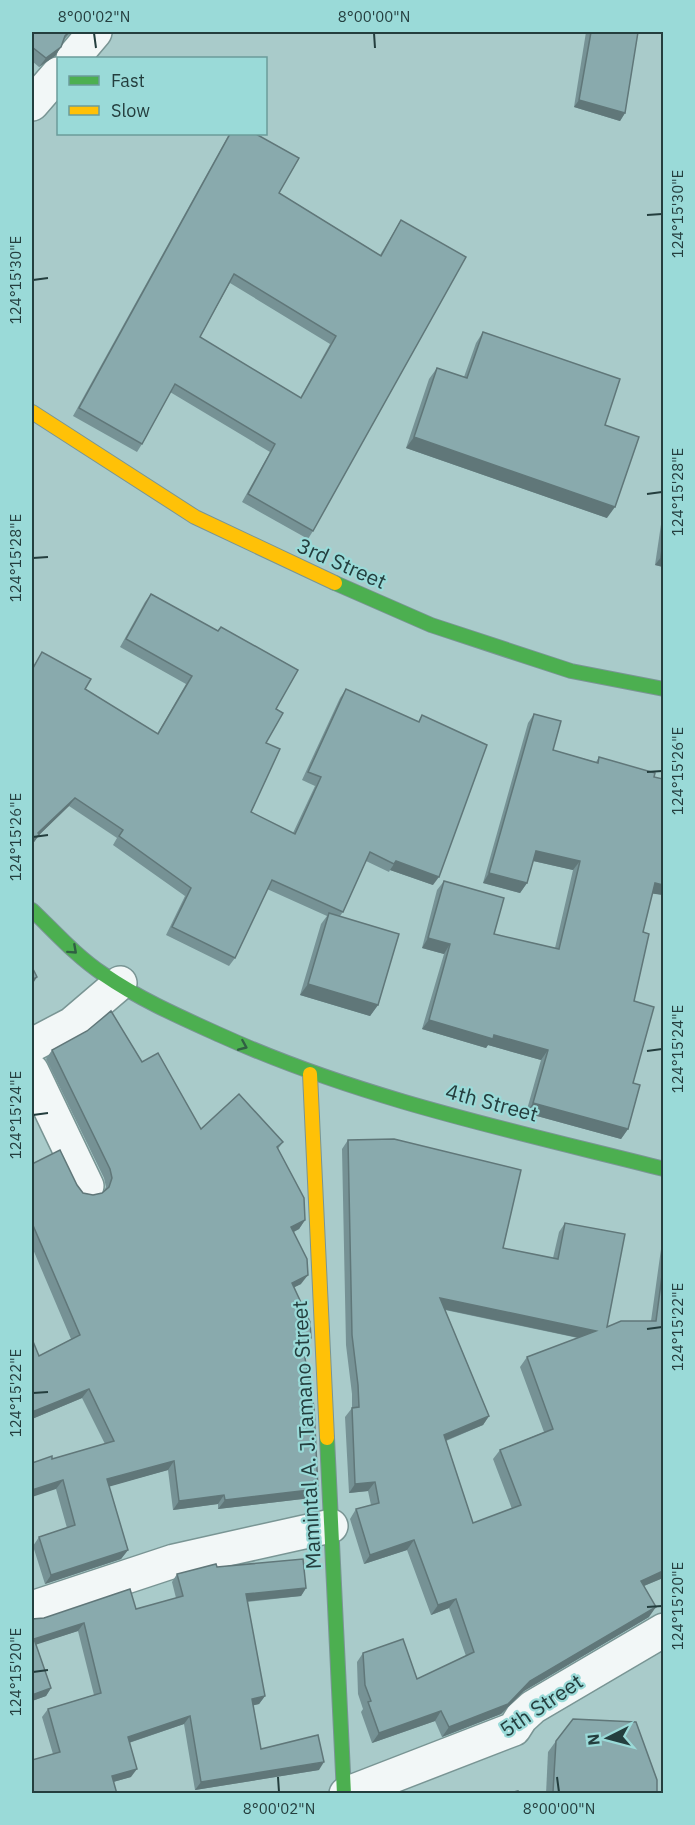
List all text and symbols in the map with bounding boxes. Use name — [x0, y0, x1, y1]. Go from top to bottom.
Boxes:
text: 8°00'02"N — [58, 7, 130, 26]
text: 8°00'00"N — [338, 7, 410, 26]
legend — [57, 57, 267, 135]
text: Fast — [111, 69, 145, 92]
text: Slow — [111, 99, 150, 122]
text: 124°15'30"E — [668, 170, 687, 258]
text: 124°15'30"E — [6, 236, 25, 324]
text: 124°15'28"E — [668, 448, 687, 536]
text: 124°15'28"E — [6, 514, 25, 602]
street label: 3rd Street — [293, 531, 391, 595]
text: 124°15'26"E — [668, 727, 687, 815]
text: 124°15'26"E — [6, 793, 25, 881]
one-way arrow — [67, 943, 77, 954]
text: 124°15'24"E — [668, 1005, 687, 1093]
one-way arrow — [236, 1039, 247, 1051]
text: 124°15'24"E — [6, 1071, 25, 1159]
street label: 4th Street — [443, 1076, 541, 1128]
text: 124°15'22"E — [668, 1283, 687, 1371]
street label: Mamintal A. J.Tamano Street — [285, 1300, 327, 1570]
text: 124°15'22"E — [6, 1349, 25, 1437]
text: 124°15'20"E — [668, 1562, 687, 1650]
text: 124°15'20"E — [6, 1628, 25, 1716]
street label: 5th Street — [494, 1667, 588, 1743]
north arrow — [578, 1708, 638, 1768]
text: N — [583, 1733, 604, 1746]
text: 8°00'02"N — [243, 1799, 315, 1818]
text: 8°00'00"N — [523, 1799, 595, 1818]

